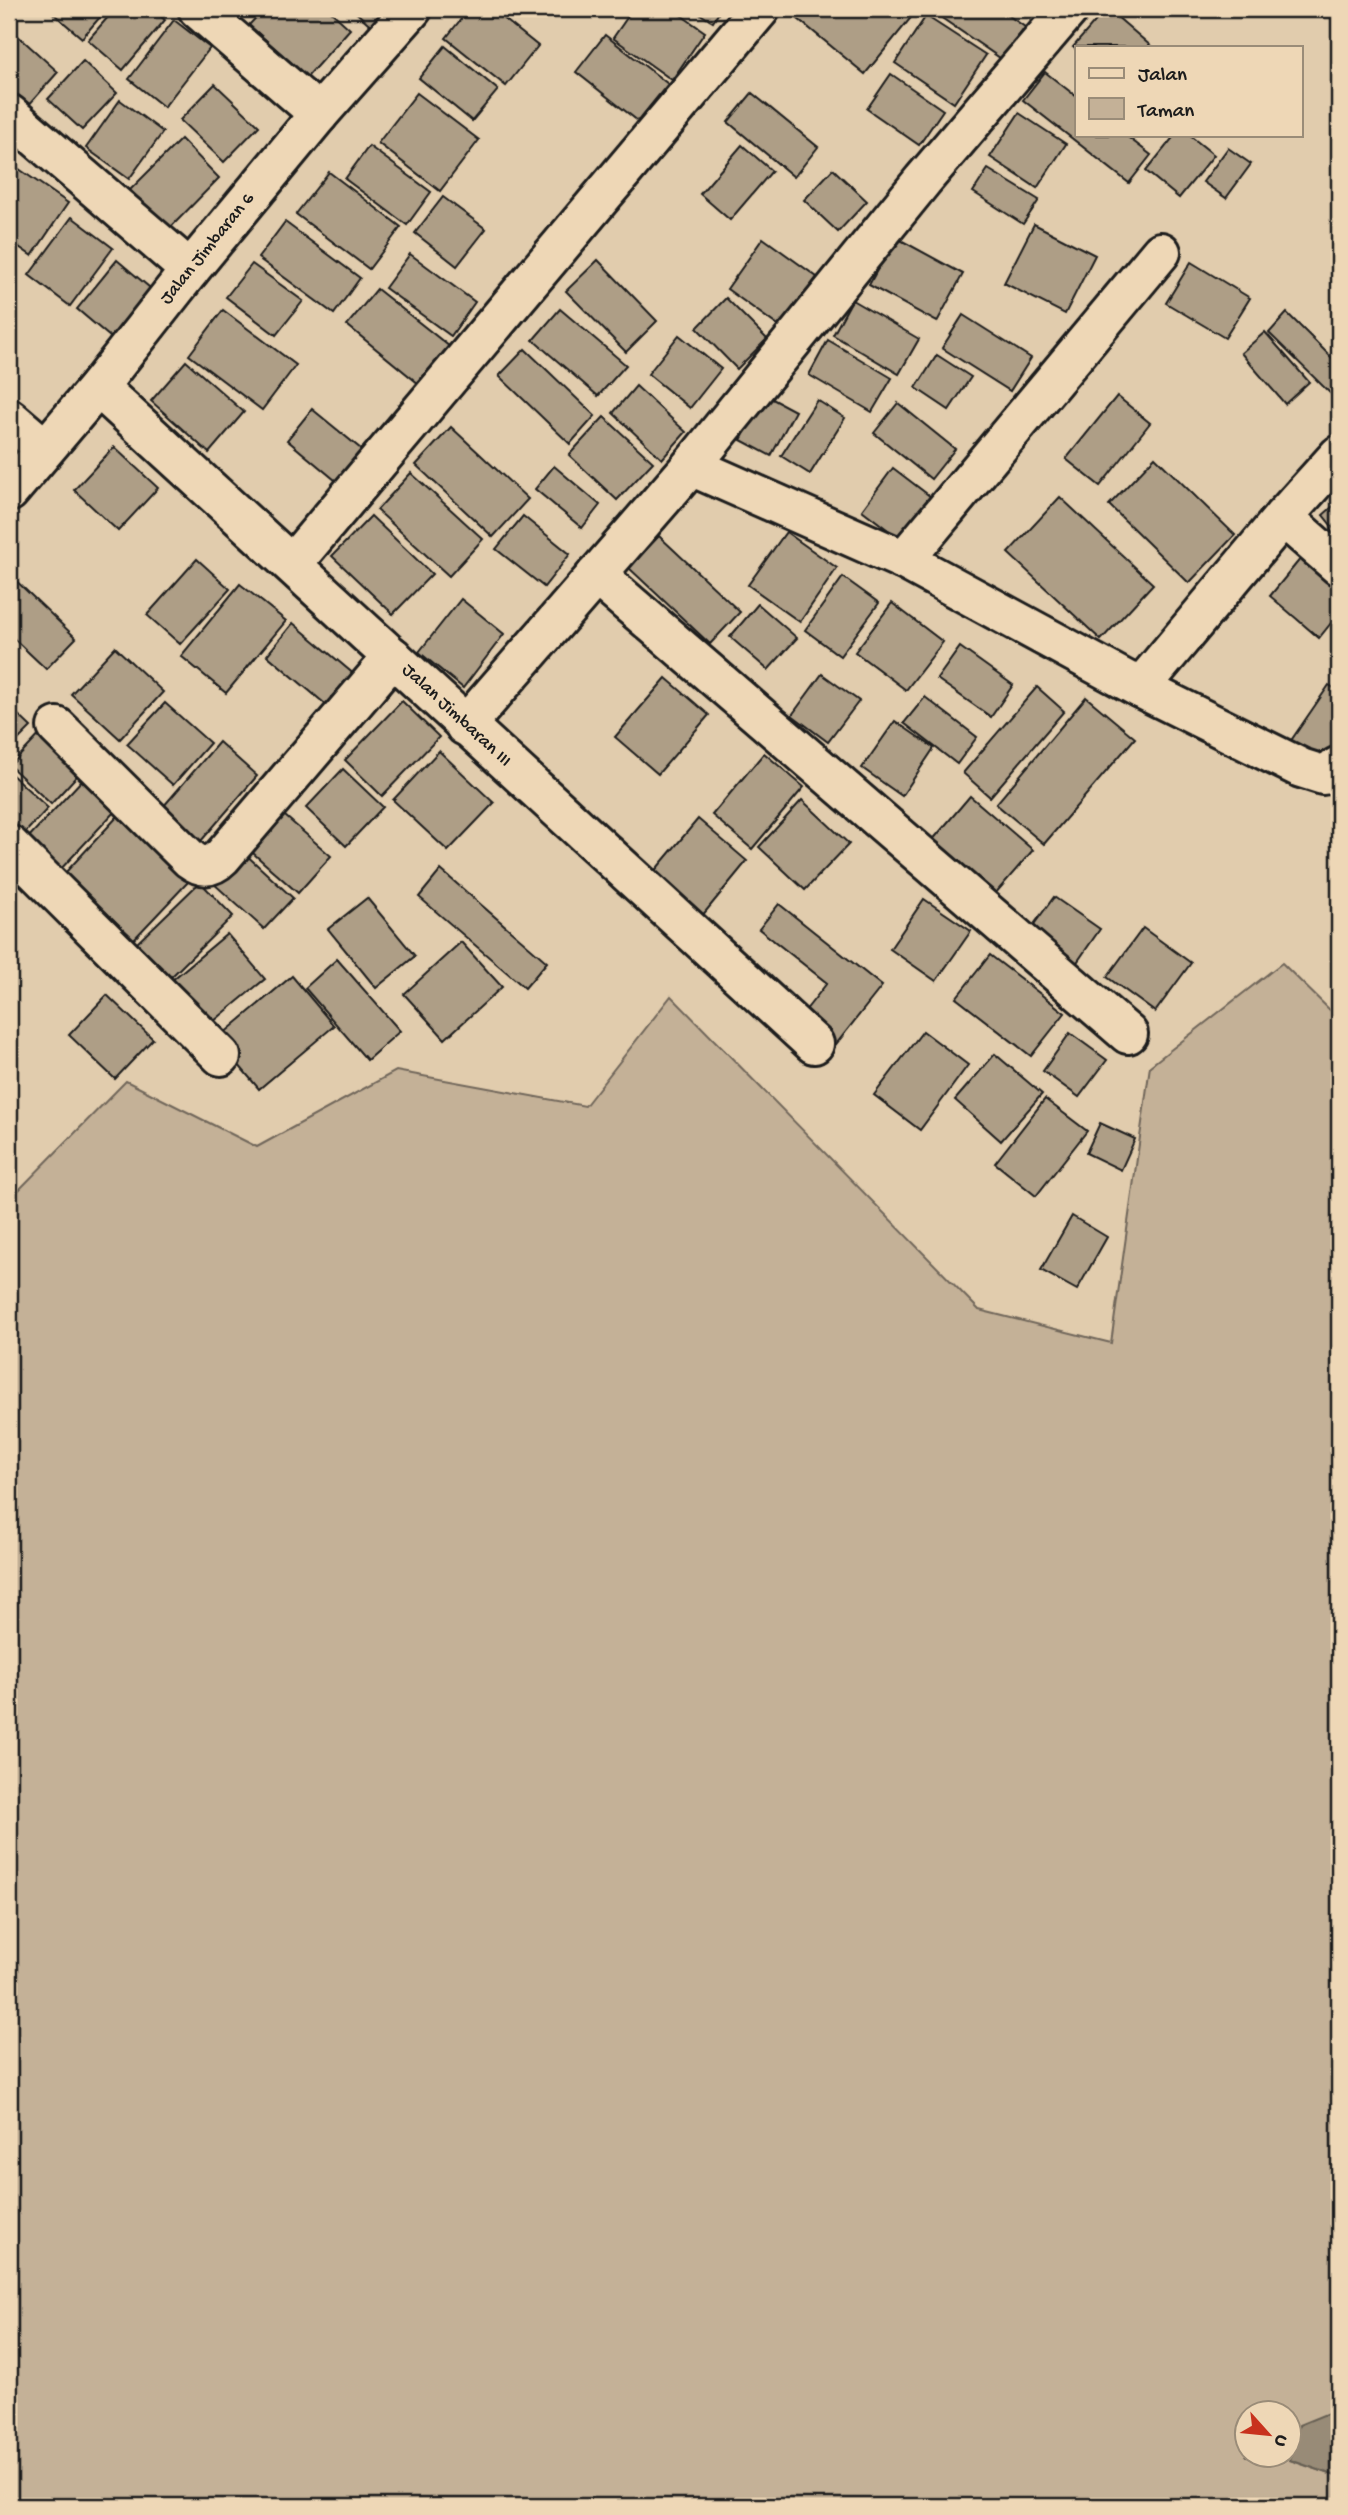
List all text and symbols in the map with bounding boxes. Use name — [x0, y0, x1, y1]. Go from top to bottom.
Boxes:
legend — [1075, 46, 1302, 136]
text: Jalan — [1138, 64, 1187, 89]
text: Taman — [1137, 100, 1194, 125]
street label: Jalan Jimbaran 6 — [156, 188, 260, 310]
street label: Jalan Jimbaran III — [396, 659, 516, 773]
north arrow — [1232, 2400, 1302, 2470]
text: U — [1267, 2430, 1293, 2450]

